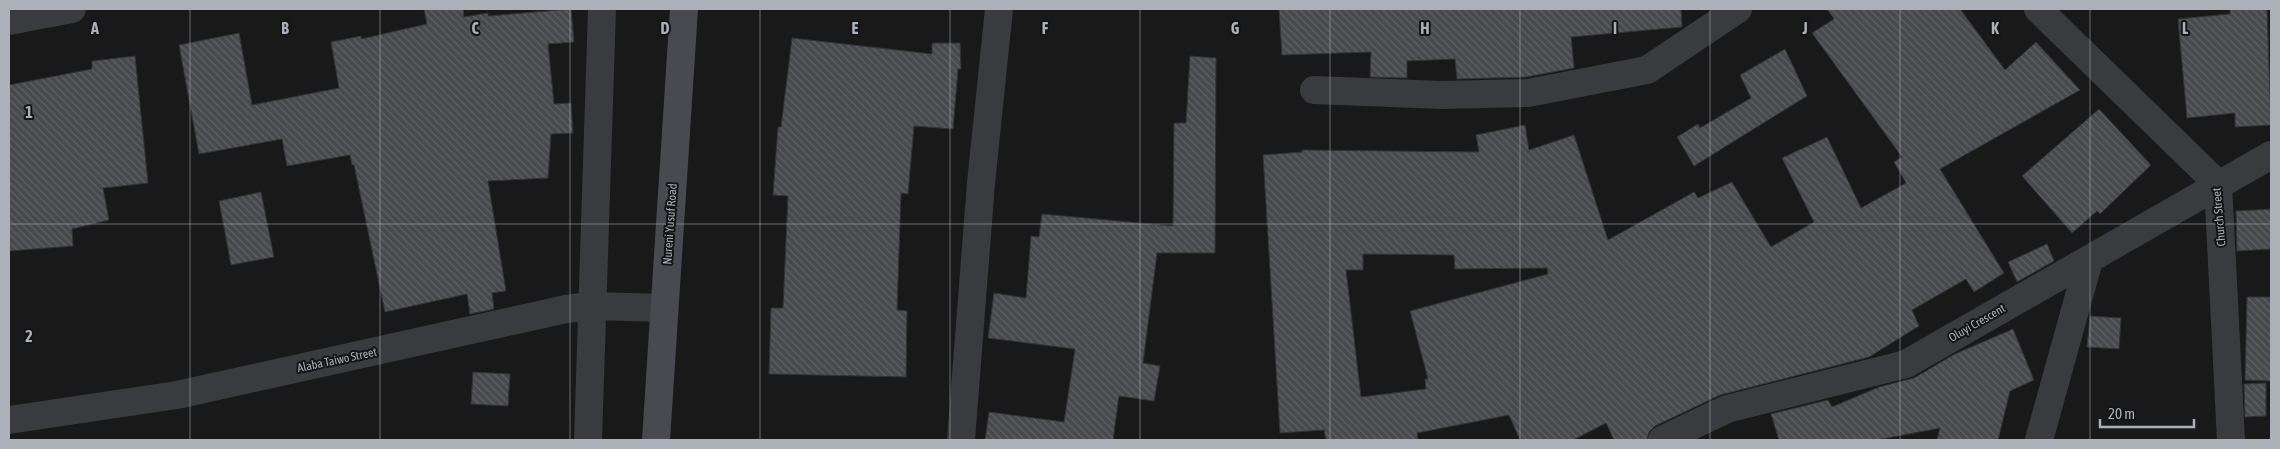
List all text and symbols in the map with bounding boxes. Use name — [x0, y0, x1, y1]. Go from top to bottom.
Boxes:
text: A — [90, 19, 99, 37]
text: B — [281, 19, 289, 37]
text: C — [471, 19, 479, 37]
text: D — [661, 19, 670, 37]
text: E — [852, 19, 859, 37]
text: F — [1042, 19, 1049, 37]
text: G — [1231, 19, 1240, 37]
text: H — [1420, 19, 1430, 37]
text: I — [1613, 19, 1617, 37]
text: J — [1801, 19, 1808, 37]
text: K — [1991, 19, 1999, 37]
text: L — [2182, 19, 2189, 37]
text: 1 — [25, 103, 33, 121]
street label: Nureni Yusuf Road — [660, 183, 680, 265]
street label: Church Street — [2209, 187, 2229, 247]
street label: Oluyi Crescent — [1946, 301, 2008, 345]
text: 2 — [25, 327, 33, 345]
street label: Alaba Taiwo Street — [296, 345, 379, 375]
scale bar — [2100, 396, 2194, 428]
text: 20 m — [2108, 405, 2135, 422]

